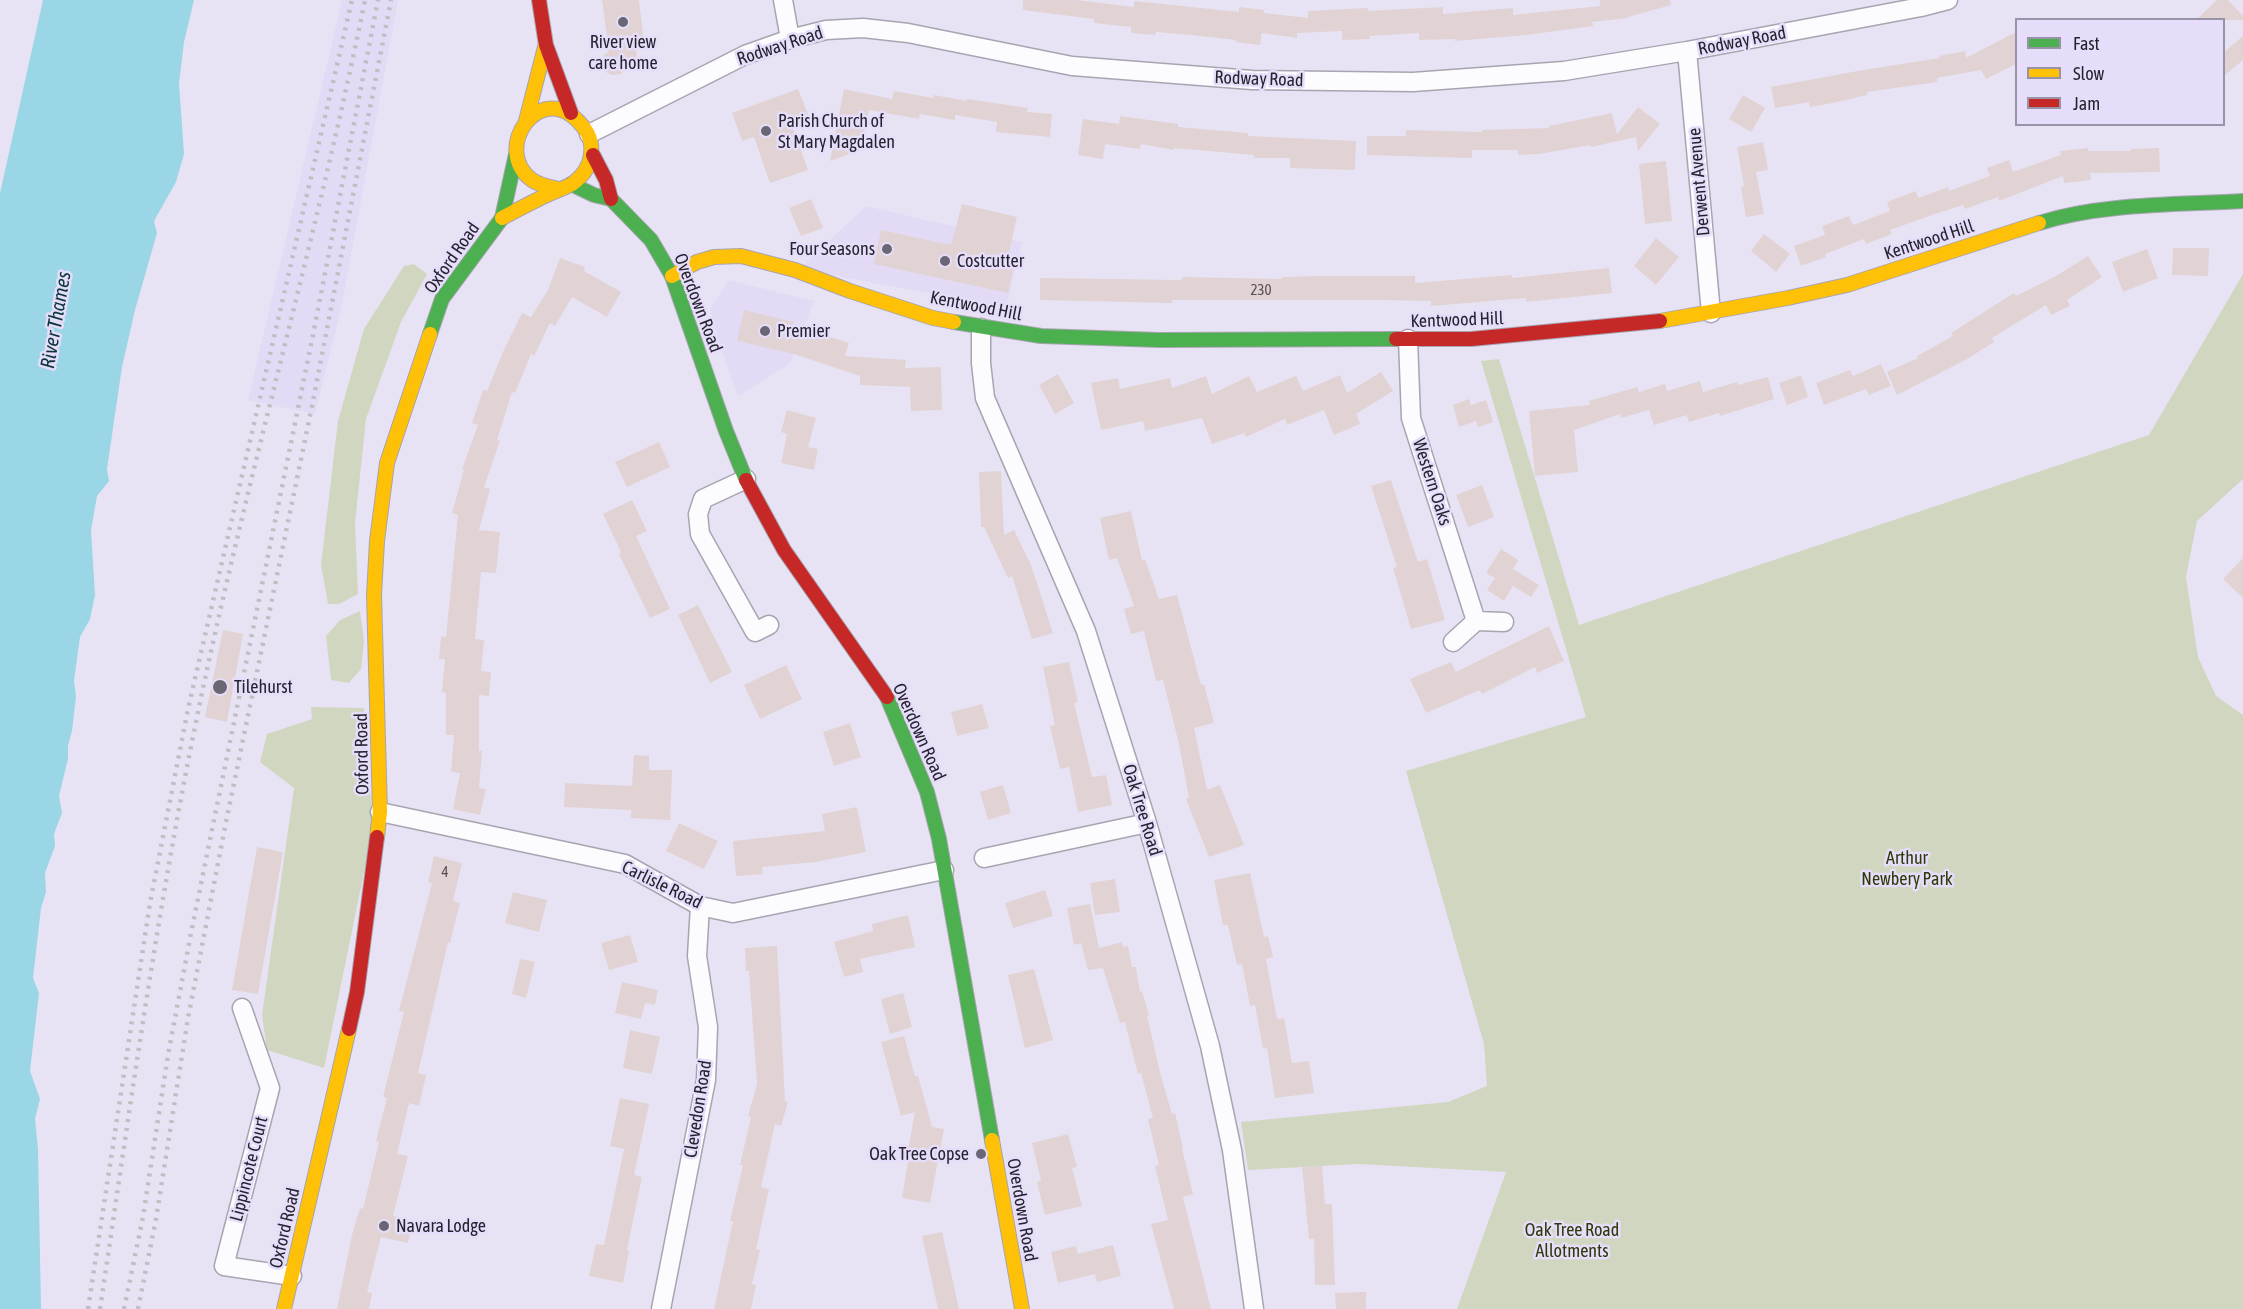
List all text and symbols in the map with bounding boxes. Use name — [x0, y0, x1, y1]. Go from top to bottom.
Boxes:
marker: River view care home — [616, 15, 630, 29]
legend — [2015, 18, 2225, 126]
street label: Rodway Road — [734, 22, 826, 70]
street label: Rodway Road — [1696, 22, 1788, 60]
place label: River view care home — [588, 31, 658, 74]
text: Fast — [2073, 33, 2100, 54]
text: Slow — [2073, 63, 2104, 84]
street label: Rodway Road — [1214, 67, 1304, 91]
text: Jam — [2073, 93, 2100, 114]
place label: Parish Church of St Mary Magdalen — [778, 110, 895, 152]
marker: Parish Church of St Mary Magdalen — [759, 124, 773, 138]
street label: Derwent Avenue — [1684, 127, 1714, 237]
street label: Kentwood Hill — [1881, 215, 1977, 265]
street label: Oxford Road — [420, 218, 484, 298]
place label: Four Seasons — [789, 238, 875, 260]
marker: Four Seasons — [880, 242, 894, 256]
street label: Overdown Road — [669, 250, 727, 356]
place label: Costcutter — [957, 250, 1024, 272]
marker: Costcutter — [938, 254, 952, 268]
water label: River Thames — [36, 270, 76, 370]
house number: 230 — [1250, 281, 1272, 299]
street label: Kentwood Hill — [928, 287, 1024, 325]
street label: Kentwood Hill — [1410, 308, 1504, 332]
place label: Premier — [777, 320, 830, 342]
marker: Premier — [758, 324, 772, 338]
street label: Western Oaks — [1408, 436, 1456, 528]
place label: Tilehurst — [234, 676, 293, 698]
marker: Tilehurst — [211, 678, 229, 696]
street label: Overdown Road — [888, 680, 950, 784]
street label: Oxford Road — [350, 713, 374, 795]
street label: Oak Tree Road — [1118, 762, 1166, 858]
park label: Arthur Newbery Park — [1861, 847, 1953, 890]
street label: Carlisle Road — [618, 856, 706, 914]
house number: 4 — [441, 863, 449, 881]
street label: Clevedon Road — [680, 1059, 716, 1159]
street label: Lippincote Court — [226, 1114, 272, 1224]
place label: Oak Tree Copse — [869, 1143, 969, 1165]
marker: Oak Tree Copse — [974, 1147, 988, 1161]
street label: Overdown Road — [1002, 1157, 1042, 1263]
street label: Oxford Road — [265, 1186, 305, 1270]
place label: Navara Lodge — [396, 1215, 486, 1237]
marker: Navara Lodge — [377, 1219, 391, 1233]
park label: Oak Tree Road Allotments — [1525, 1219, 1619, 1262]

